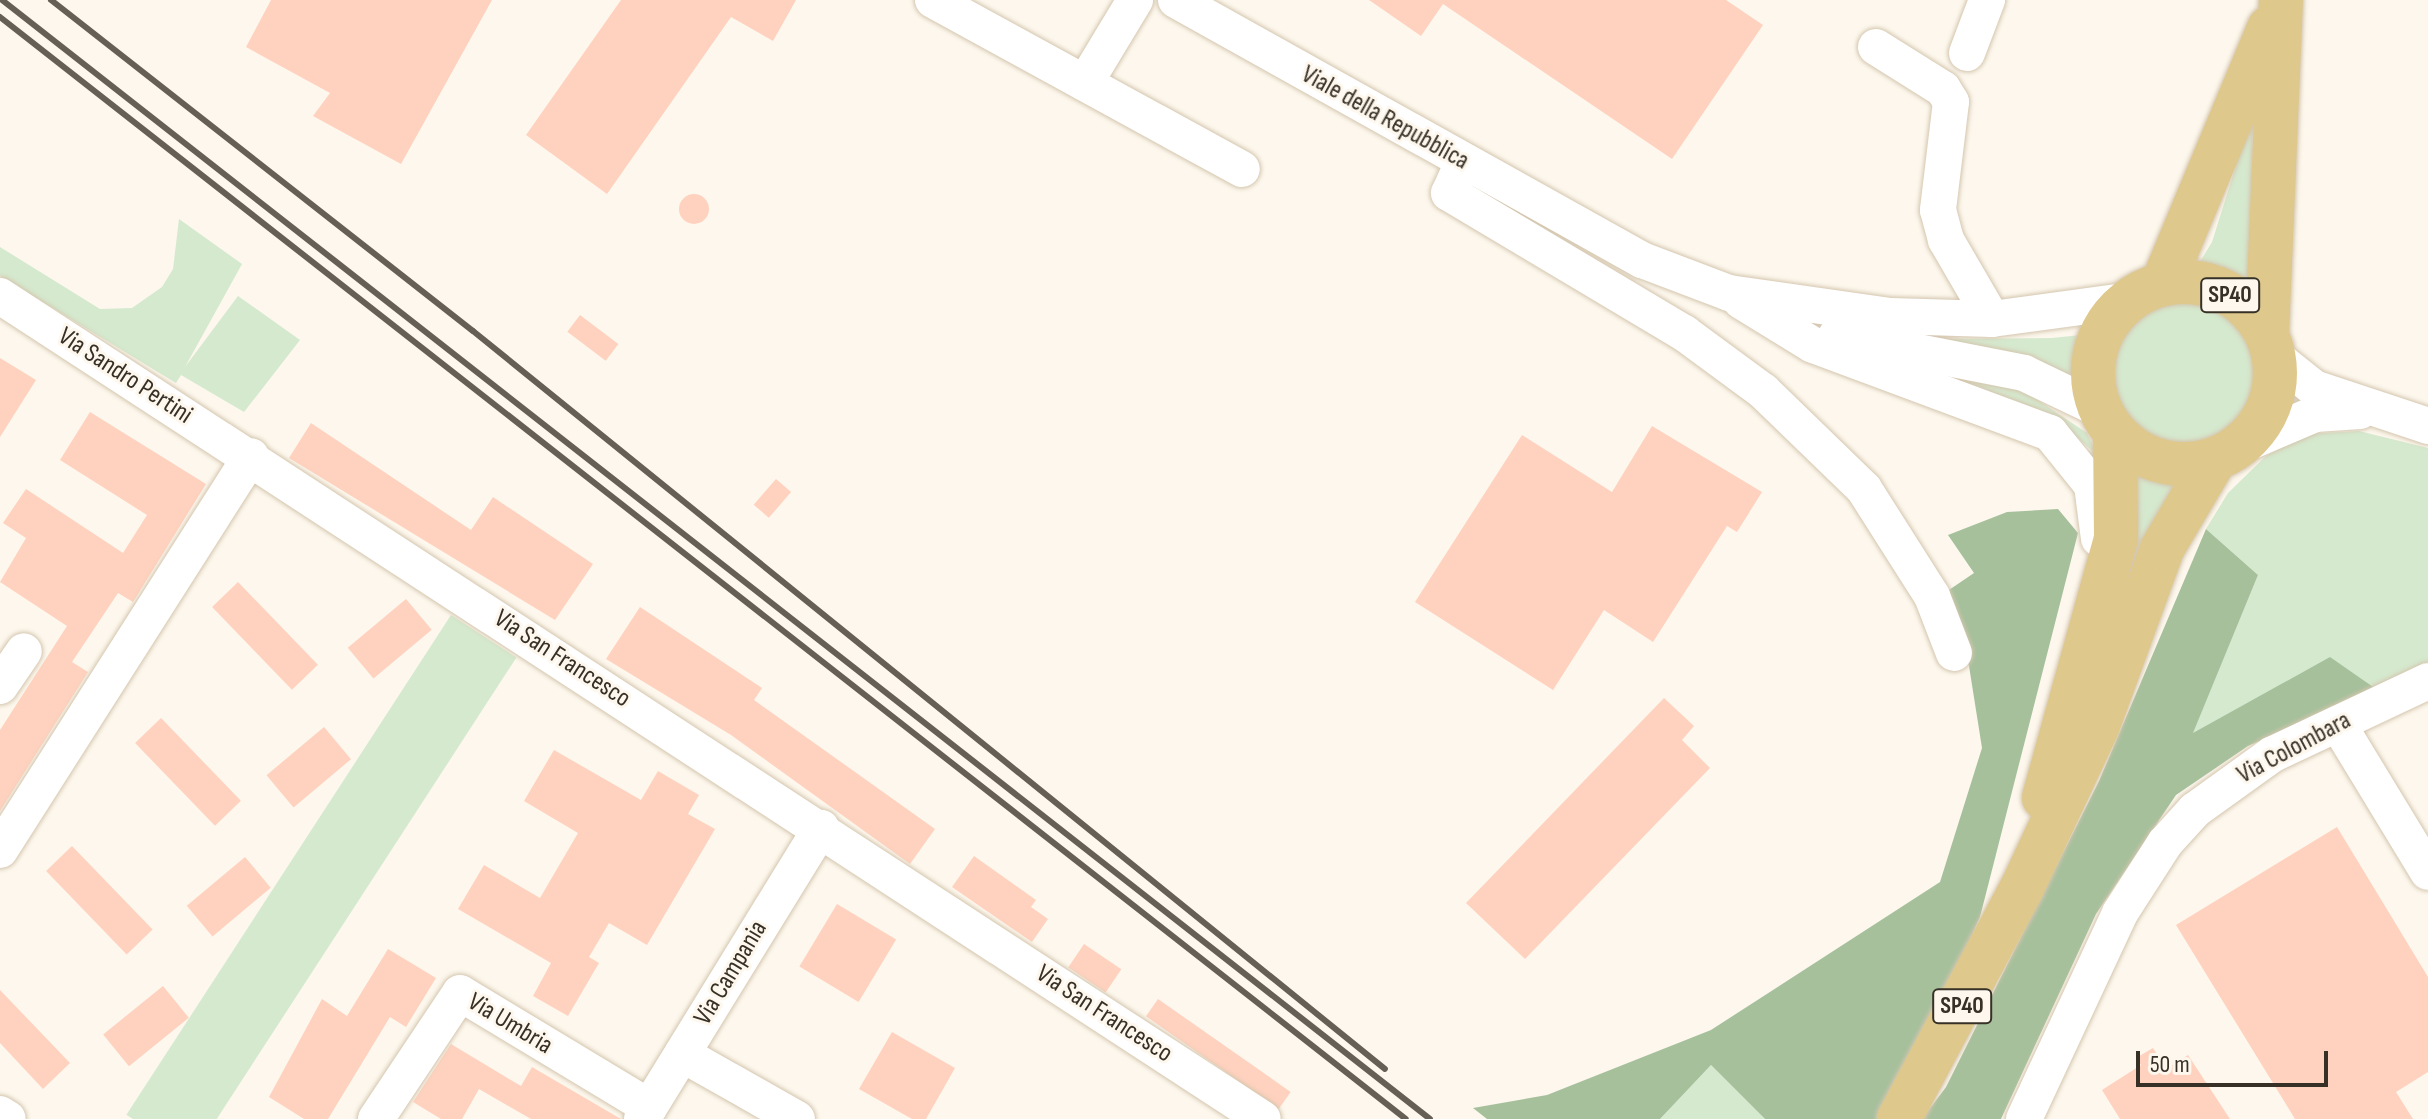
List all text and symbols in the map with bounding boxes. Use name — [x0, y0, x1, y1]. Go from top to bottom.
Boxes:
street label: Viale della Repubblica — [1296, 59, 1474, 177]
road number: SP40 — [2200, 275, 2260, 315]
street label: Via Sandro Pertini — [52, 321, 198, 431]
street label: Via San Francesco — [488, 603, 636, 715]
street label: Via Colombara — [2232, 705, 2356, 791]
street label: Via Campania — [688, 915, 774, 1031]
street label: Via San Francesco — [1030, 958, 1178, 1070]
road number: SP40 — [1932, 986, 1992, 1026]
street label: Via Umbria — [462, 987, 558, 1061]
scale bar — [2140, 1035, 2332, 1085]
text: 50 m — [2150, 1050, 2190, 1079]

